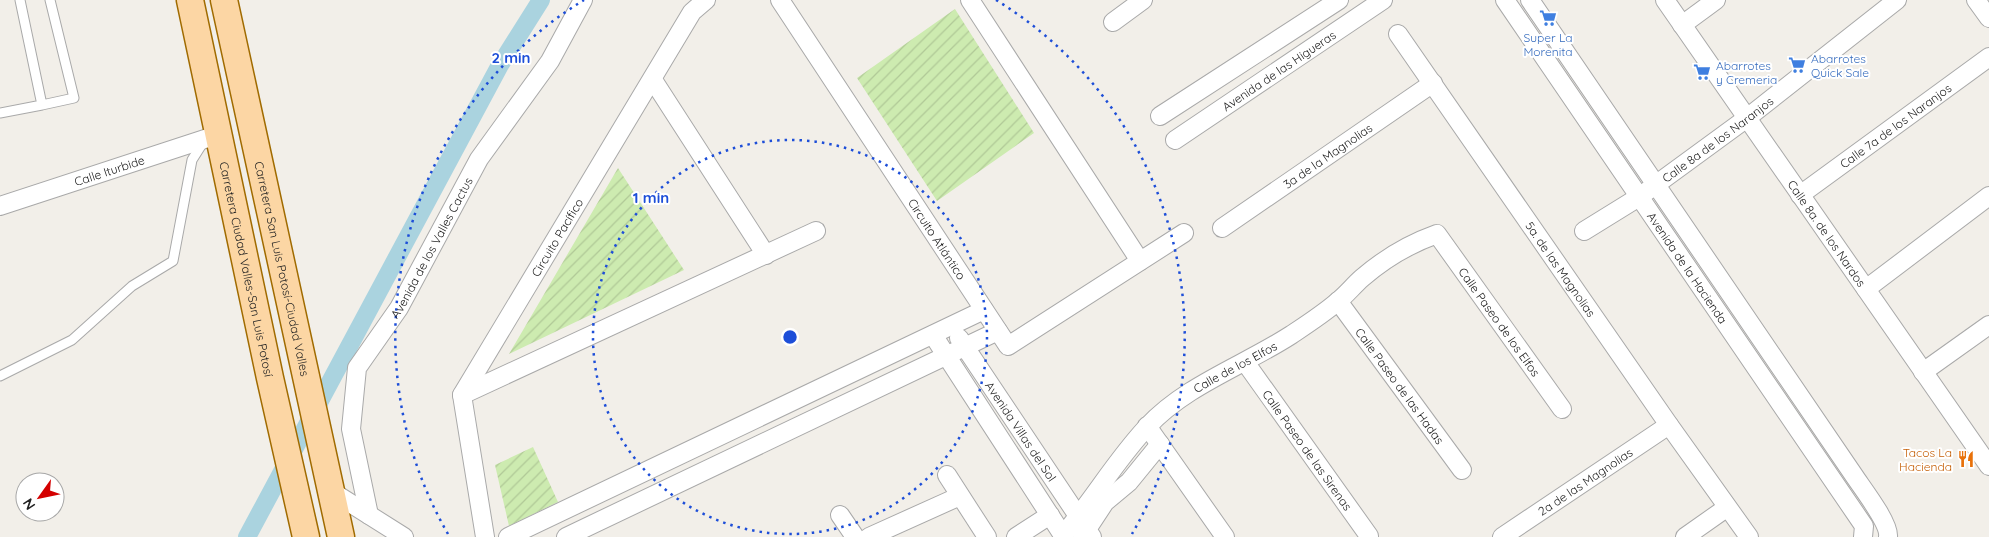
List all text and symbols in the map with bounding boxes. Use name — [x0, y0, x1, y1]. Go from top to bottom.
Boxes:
supermarket icon: Super La Morenita — [1538, 8, 1558, 28]
street label: Avenida de las Higueras — [1219, 26, 1339, 114]
place label: Super La Morenita — [1523, 30, 1573, 59]
text: 2 min — [491, 48, 531, 67]
place label: Abarrotes Quick Sale — [1811, 51, 1869, 80]
supermarket icon: Abarrotes Quick Sale — [1787, 55, 1807, 75]
place label: Abarrotes y Cremeria — [1716, 58, 1777, 87]
supermarket icon: Abarrotes y Cremeria — [1692, 62, 1712, 82]
street label: Calle 7a de los Naranjos — [1837, 80, 1954, 171]
street label: Calle 8a de los Naranjos — [1659, 93, 1776, 185]
street label: 3a de la Magnolias — [1280, 119, 1375, 191]
street label: Calle Iturbide — [72, 152, 147, 189]
street label: Carretera Ciudad Valles-San Luis Potosí — [217, 160, 277, 378]
street label: Carretera San Luis Potosí-Ciudad Valles — [252, 160, 313, 378]
street label: Avenida de los Valles Cactus — [387, 174, 476, 321]
street label: Calle 8a. de los Nardos — [1785, 177, 1870, 290]
text: 1 min — [633, 188, 669, 207]
street label: Circuito Pacífico — [528, 195, 586, 279]
street label: Circuito Atlántico — [905, 195, 969, 282]
street label: Avenida de la Hacienda — [1644, 209, 1731, 326]
street label: 5a. de las Magnolias — [1523, 218, 1599, 320]
street label: Calle Paseo de los Elfos — [1456, 264, 1544, 379]
street label: Calle Paseo de las Hadas — [1353, 325, 1448, 447]
centre of rings — [781, 328, 799, 346]
street label: Calle de los Elfos — [1190, 338, 1280, 396]
street label: Avenida Villas del Sol — [982, 378, 1060, 484]
street label: Calle Paseo de las Sirenas — [1260, 387, 1356, 513]
street label: 2a de las Magnolias — [1535, 444, 1635, 518]
place label: Tacos La Hacienda — [1899, 445, 1952, 474]
restaurant icon: Tacos La Hacienda — [1956, 449, 1976, 469]
north arrow — [15, 472, 65, 522]
text: N — [19, 495, 39, 513]

